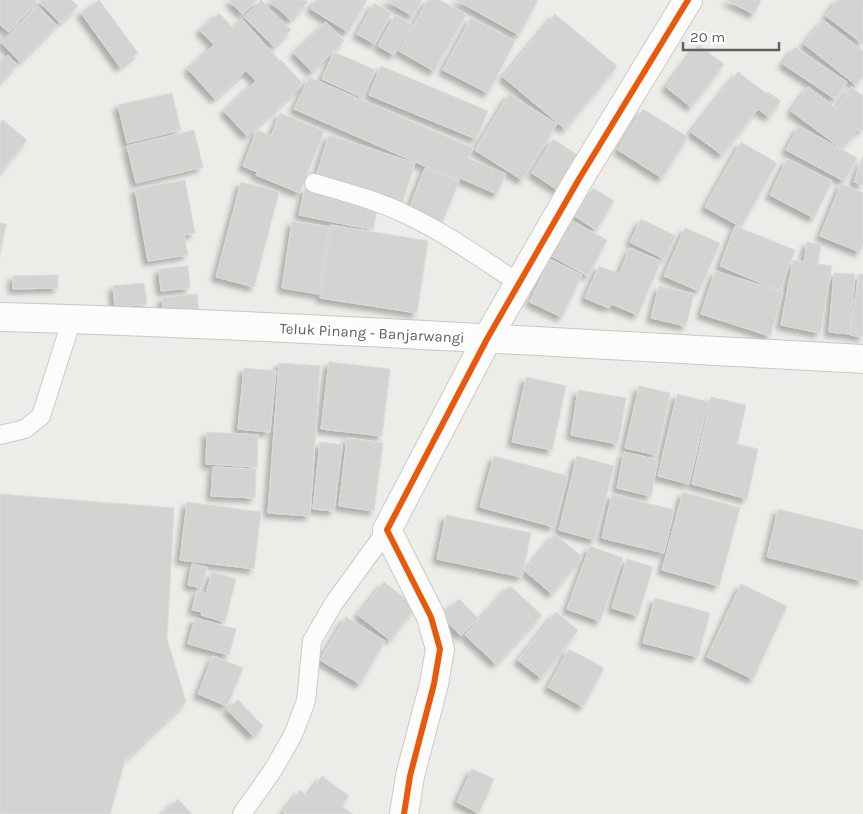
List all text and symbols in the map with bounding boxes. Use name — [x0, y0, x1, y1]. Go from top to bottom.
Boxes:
scale bar — [683, 20, 779, 52]
text: 20 m — [690, 28, 725, 46]
street label: Teluk Pinang - Banjarwangi — [279, 319, 465, 347]

